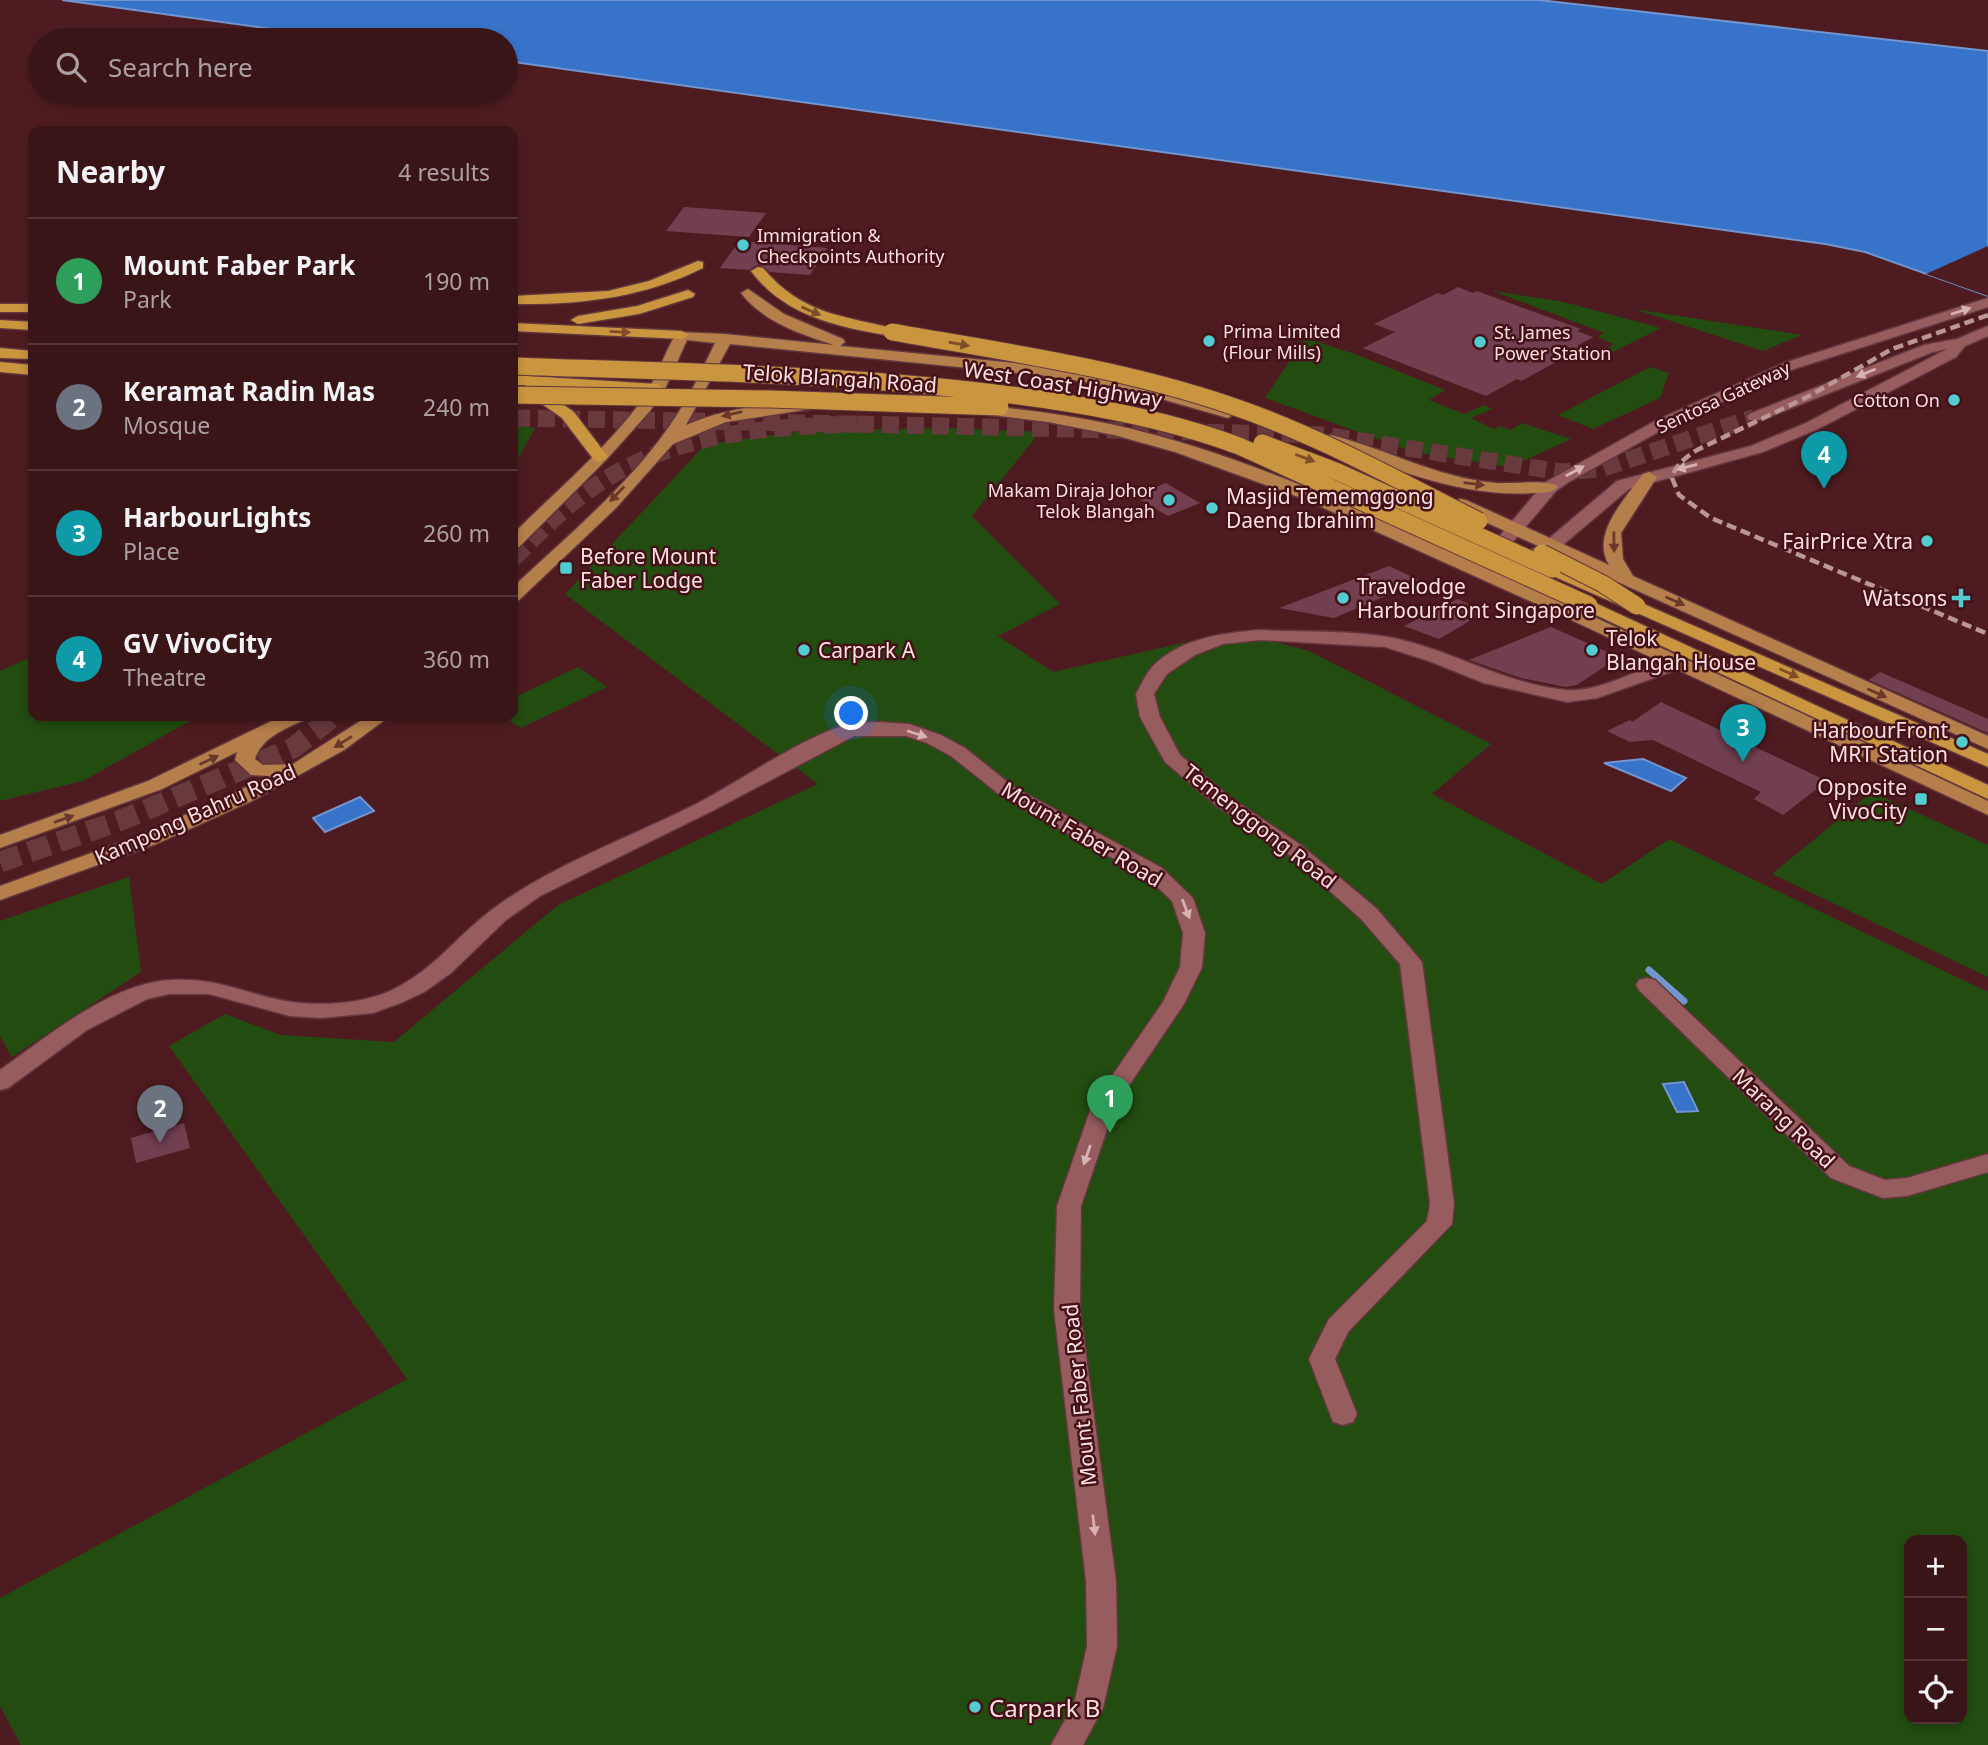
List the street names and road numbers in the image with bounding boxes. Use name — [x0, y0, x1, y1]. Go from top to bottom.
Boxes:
street label: West Coast Highway — [962, 354, 1165, 414]
street label: Sentosa Gateway — [1652, 355, 1794, 438]
street label: Telok Blangah Road — [742, 357, 938, 399]
street label: Kampong Bahru Road — [90, 757, 300, 871]
street label: Temenggong Road — [1178, 757, 1342, 895]
street label: Mount Faber Road — [996, 775, 1168, 893]
street label: Marang Road — [1727, 1062, 1841, 1174]
street label: Mount Faber Road — [1056, 1303, 1102, 1487]

